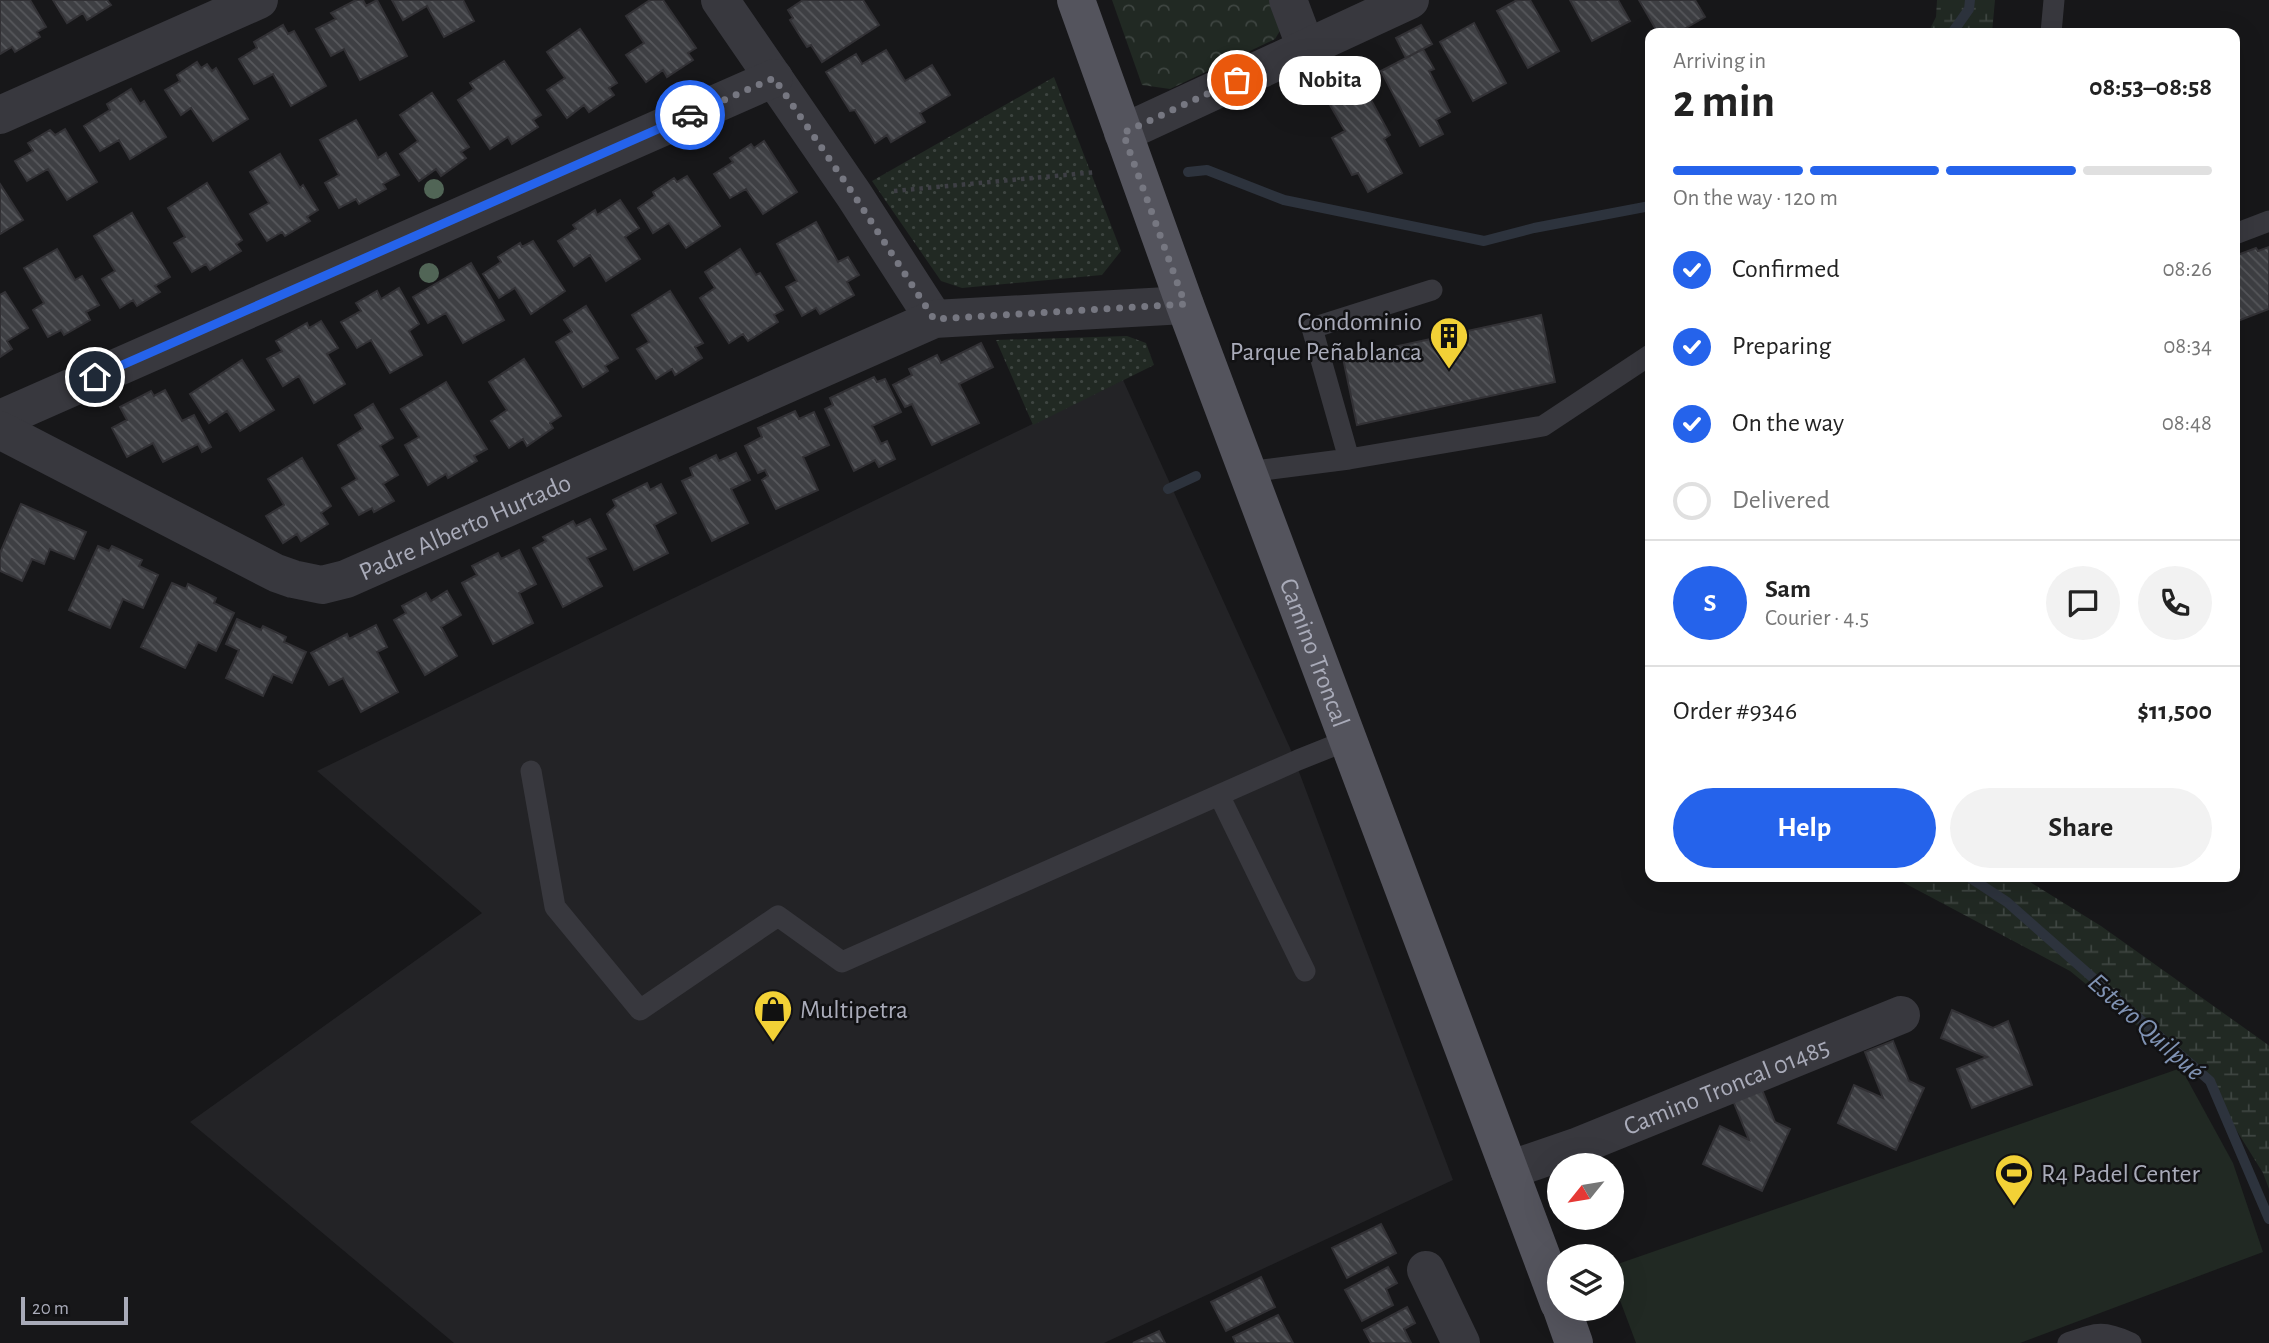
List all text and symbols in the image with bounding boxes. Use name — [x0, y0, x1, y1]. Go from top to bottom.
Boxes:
pin — [1207, 50, 1267, 110]
text: Arriving in — [1673, 50, 1766, 73]
callout: Nobita — [1279, 56, 1380, 104]
icon: bag — [1218, 61, 1256, 99]
text: Nobita — [1298, 69, 1362, 92]
text: 08:53–08:58 — [2089, 74, 2212, 100]
text: 2 min — [1673, 79, 1775, 125]
courier — [655, 80, 725, 150]
icon: car — [671, 96, 709, 134]
text: On the way · 120 m — [1673, 187, 1838, 210]
icon: check — [1673, 251, 1711, 289]
text: Confirmed — [1732, 256, 1840, 282]
text: 08:26 — [2162, 258, 2212, 281]
place label: Condominio Parque Peñablanca — [1230, 309, 1422, 365]
building icon: Condominio Parque Peñablanca — [1428, 315, 1470, 370]
icon: check — [1673, 328, 1711, 366]
text: Preparing — [1732, 333, 1831, 359]
text: 08:34 — [2163, 335, 2212, 358]
pin — [65, 347, 125, 407]
icon: home — [76, 358, 114, 396]
icon: check — [1673, 405, 1711, 443]
text: On the way — [1732, 410, 1844, 436]
text: 08:48 — [2162, 412, 2212, 435]
street label: Padre Alberto Hurtado — [355, 469, 575, 586]
text: Delivered — [1732, 487, 1830, 513]
button: chat — [2046, 566, 2120, 640]
button: phone — [2138, 566, 2212, 640]
street label: Camino Troncal — [1275, 575, 1354, 731]
text: Sam — [1765, 576, 1811, 602]
text: S — [1704, 590, 1716, 616]
text: Courier · 4.5 — [1765, 607, 1869, 630]
text: Order #9346 — [1673, 698, 1797, 724]
text: $11,500 — [2137, 698, 2212, 724]
button: Help — [1673, 788, 1936, 868]
button: Share — [1950, 788, 2212, 868]
water label: Estero Quilpué — [2082, 969, 2209, 1086]
shop icon: Multipetra — [752, 988, 794, 1043]
place label: Multipetra — [800, 997, 908, 1023]
street label: Camino Troncal 01485 — [1620, 1034, 1833, 1140]
sports icon: R4 Padel Center — [1993, 1152, 2035, 1207]
north arrow — [1547, 1153, 1624, 1230]
map controls — [1547, 1153, 1624, 1321]
place label: R4 Padel Center — [2041, 1161, 2201, 1187]
button: layers — [1547, 1244, 1624, 1321]
scale bar — [21, 1294, 128, 1326]
text: 20 m — [32, 1299, 69, 1318]

